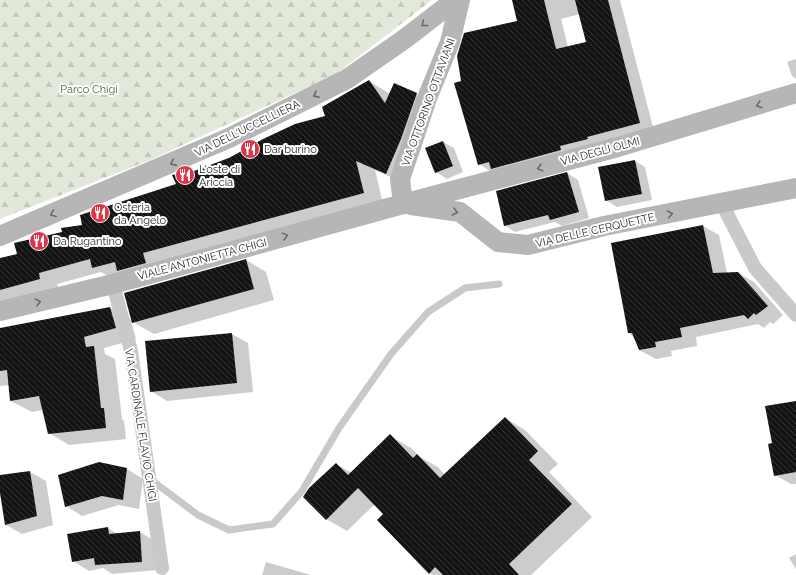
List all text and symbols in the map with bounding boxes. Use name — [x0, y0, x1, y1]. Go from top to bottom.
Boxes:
one-way arrow — [421, 19, 428, 27]
street label: VIA OTTORINO OTTAVIANI — [399, 36, 458, 168]
park label: Parco Chigi — [60, 83, 118, 96]
one-way arrow — [312, 90, 320, 98]
street label: VIA DELL'UCCELLIERA — [192, 97, 302, 160]
one-way arrow — [755, 100, 762, 109]
street label: VIA DEGLI OLMI — [559, 135, 641, 168]
restaurant icon: Dar burino — [239, 138, 261, 160]
place label: Dar burino — [264, 143, 317, 156]
one-way arrow — [170, 158, 177, 166]
place label: L'oste di Ariccia — [199, 163, 240, 189]
one-way arrow — [536, 163, 543, 172]
restaurant icon: L'oste di Ariccia — [174, 164, 196, 186]
place label: Osteria da Angelo — [114, 201, 166, 227]
restaurant icon: Osteria da Angelo — [89, 202, 111, 224]
one-way arrow — [452, 208, 458, 216]
one-way arrow — [50, 209, 58, 217]
street label: VIA DELLE CERQUETTE — [534, 210, 656, 251]
one-way arrow — [666, 210, 673, 218]
restaurant icon: Da Rugantino — [28, 230, 50, 252]
one-way arrow — [282, 233, 289, 241]
place label: Da Rugantino — [53, 235, 122, 248]
street label: VIALE ANTONIETTA CHIGI — [136, 236, 268, 283]
one-way arrow — [34, 298, 41, 307]
street label: VIA CARDINALE FLAVIO CHIGI — [122, 348, 159, 502]

